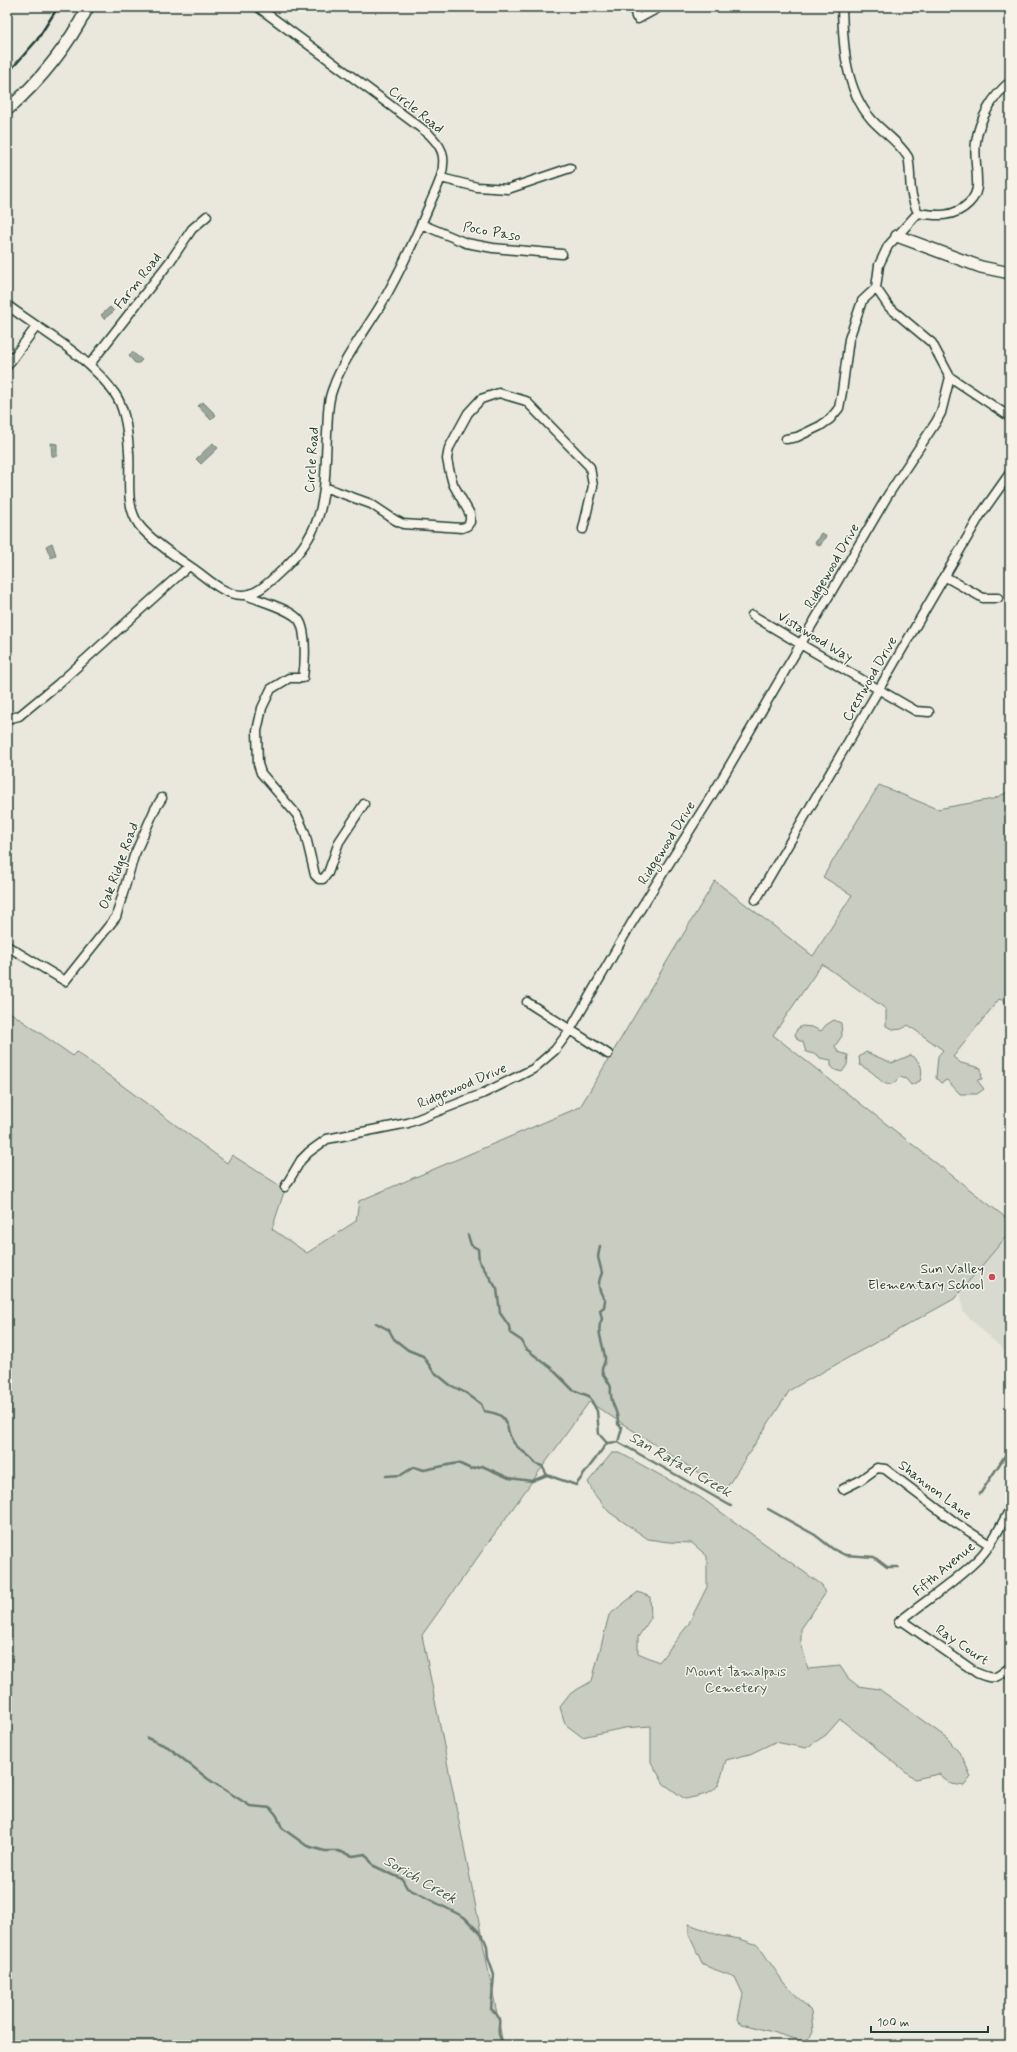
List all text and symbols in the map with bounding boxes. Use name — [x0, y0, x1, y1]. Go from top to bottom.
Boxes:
street label: Circle Road — [385, 82, 447, 138]
street label: Poco Paso — [462, 218, 522, 246]
street label: Farm Road — [110, 249, 166, 313]
street label: Circle Road — [301, 426, 323, 494]
street label: Ridgewood Drive — [800, 520, 865, 612]
street label: Vistawood Way — [774, 607, 856, 667]
street label: Crestwood Drive — [838, 633, 902, 725]
street label: Ridgewood Drive — [634, 798, 701, 889]
street label: Oak Ridge Road — [95, 820, 143, 912]
street label: Ridgewood Drive — [415, 1059, 510, 1114]
place label: Sun Valley Elementary School — [868, 1260, 984, 1294]
marker: Sun Valley Elementary School — [987, 1272, 997, 1282]
water label: San Rafael Creek — [625, 1428, 735, 1503]
street label: Shannon Lane — [894, 1456, 976, 1524]
street label: Fifth Avenue — [909, 1538, 979, 1600]
street label: Ray Court — [932, 1621, 992, 1669]
park label: Mount Tamalpais Cemetery — [686, 1663, 786, 1697]
water label: Sorich Creek — [380, 1851, 460, 1909]
scale bar — [871, 2008, 988, 2034]
text: 100 m — [877, 2015, 909, 2031]

